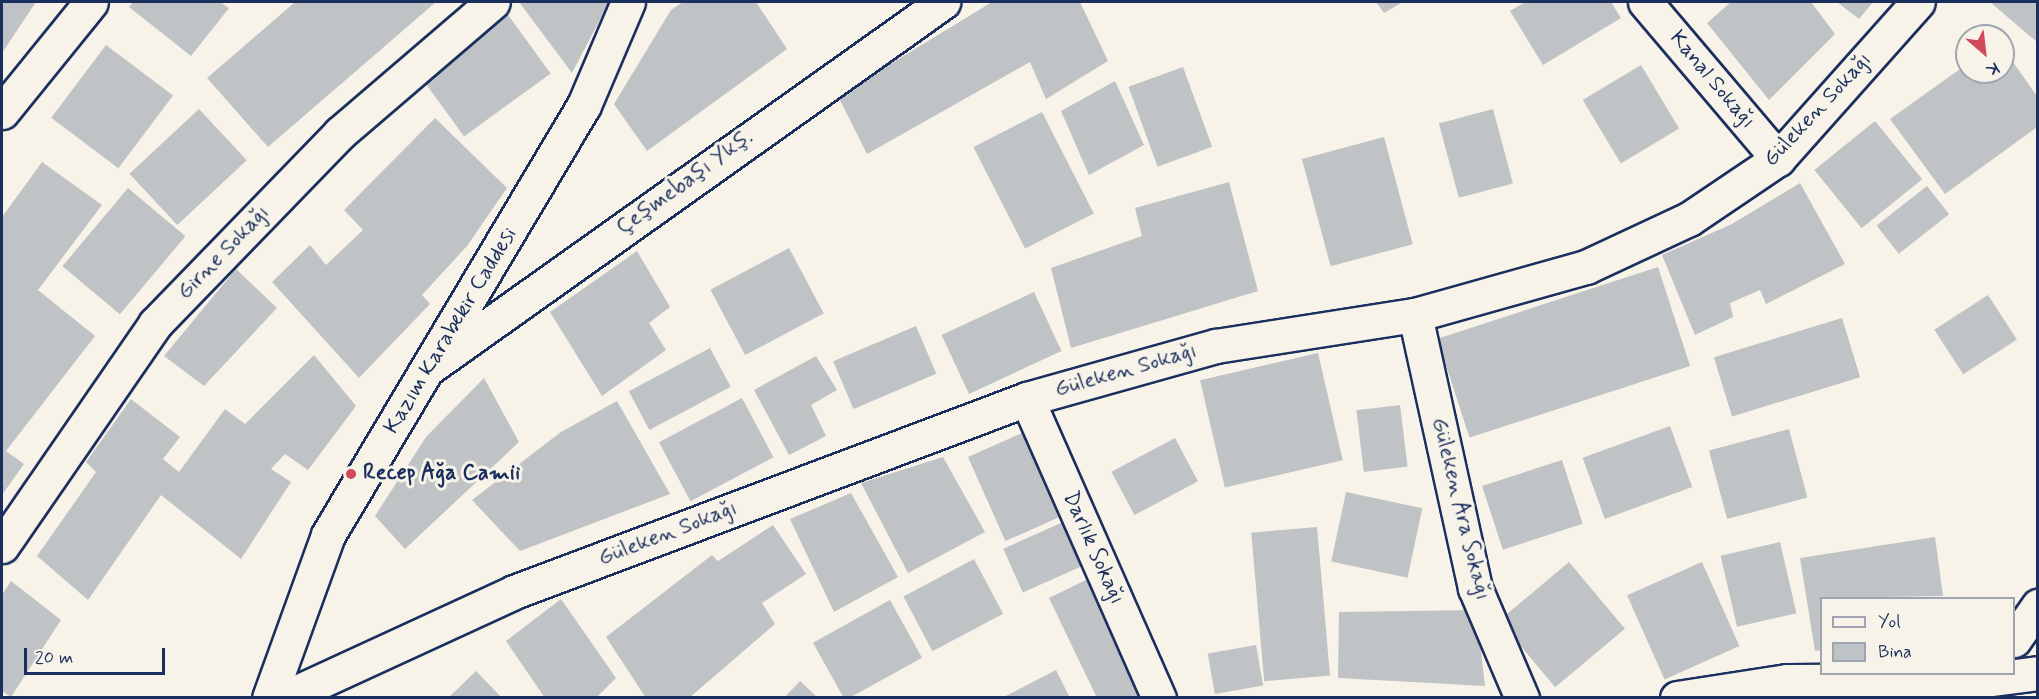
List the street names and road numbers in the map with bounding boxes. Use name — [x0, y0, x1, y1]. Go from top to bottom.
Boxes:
street label: Kanal Sokağı — [1663, 26, 1761, 134]
street label: Güleken Sokağı — [1758, 47, 1878, 173]
street label: Çeşmebaşı Ykş. — [612, 125, 758, 241]
street label: Girne Sokağı — [172, 200, 276, 306]
street label: Kazım Karabekir Caddesi — [378, 221, 524, 441]
street label: Güleken Sokağı — [1052, 338, 1200, 404]
street label: Güleken Ara Sokağı — [1425, 415, 1495, 603]
street label: Darlık Sokağı — [1056, 486, 1130, 610]
street label: Güleken Sokağı — [595, 495, 741, 573]

